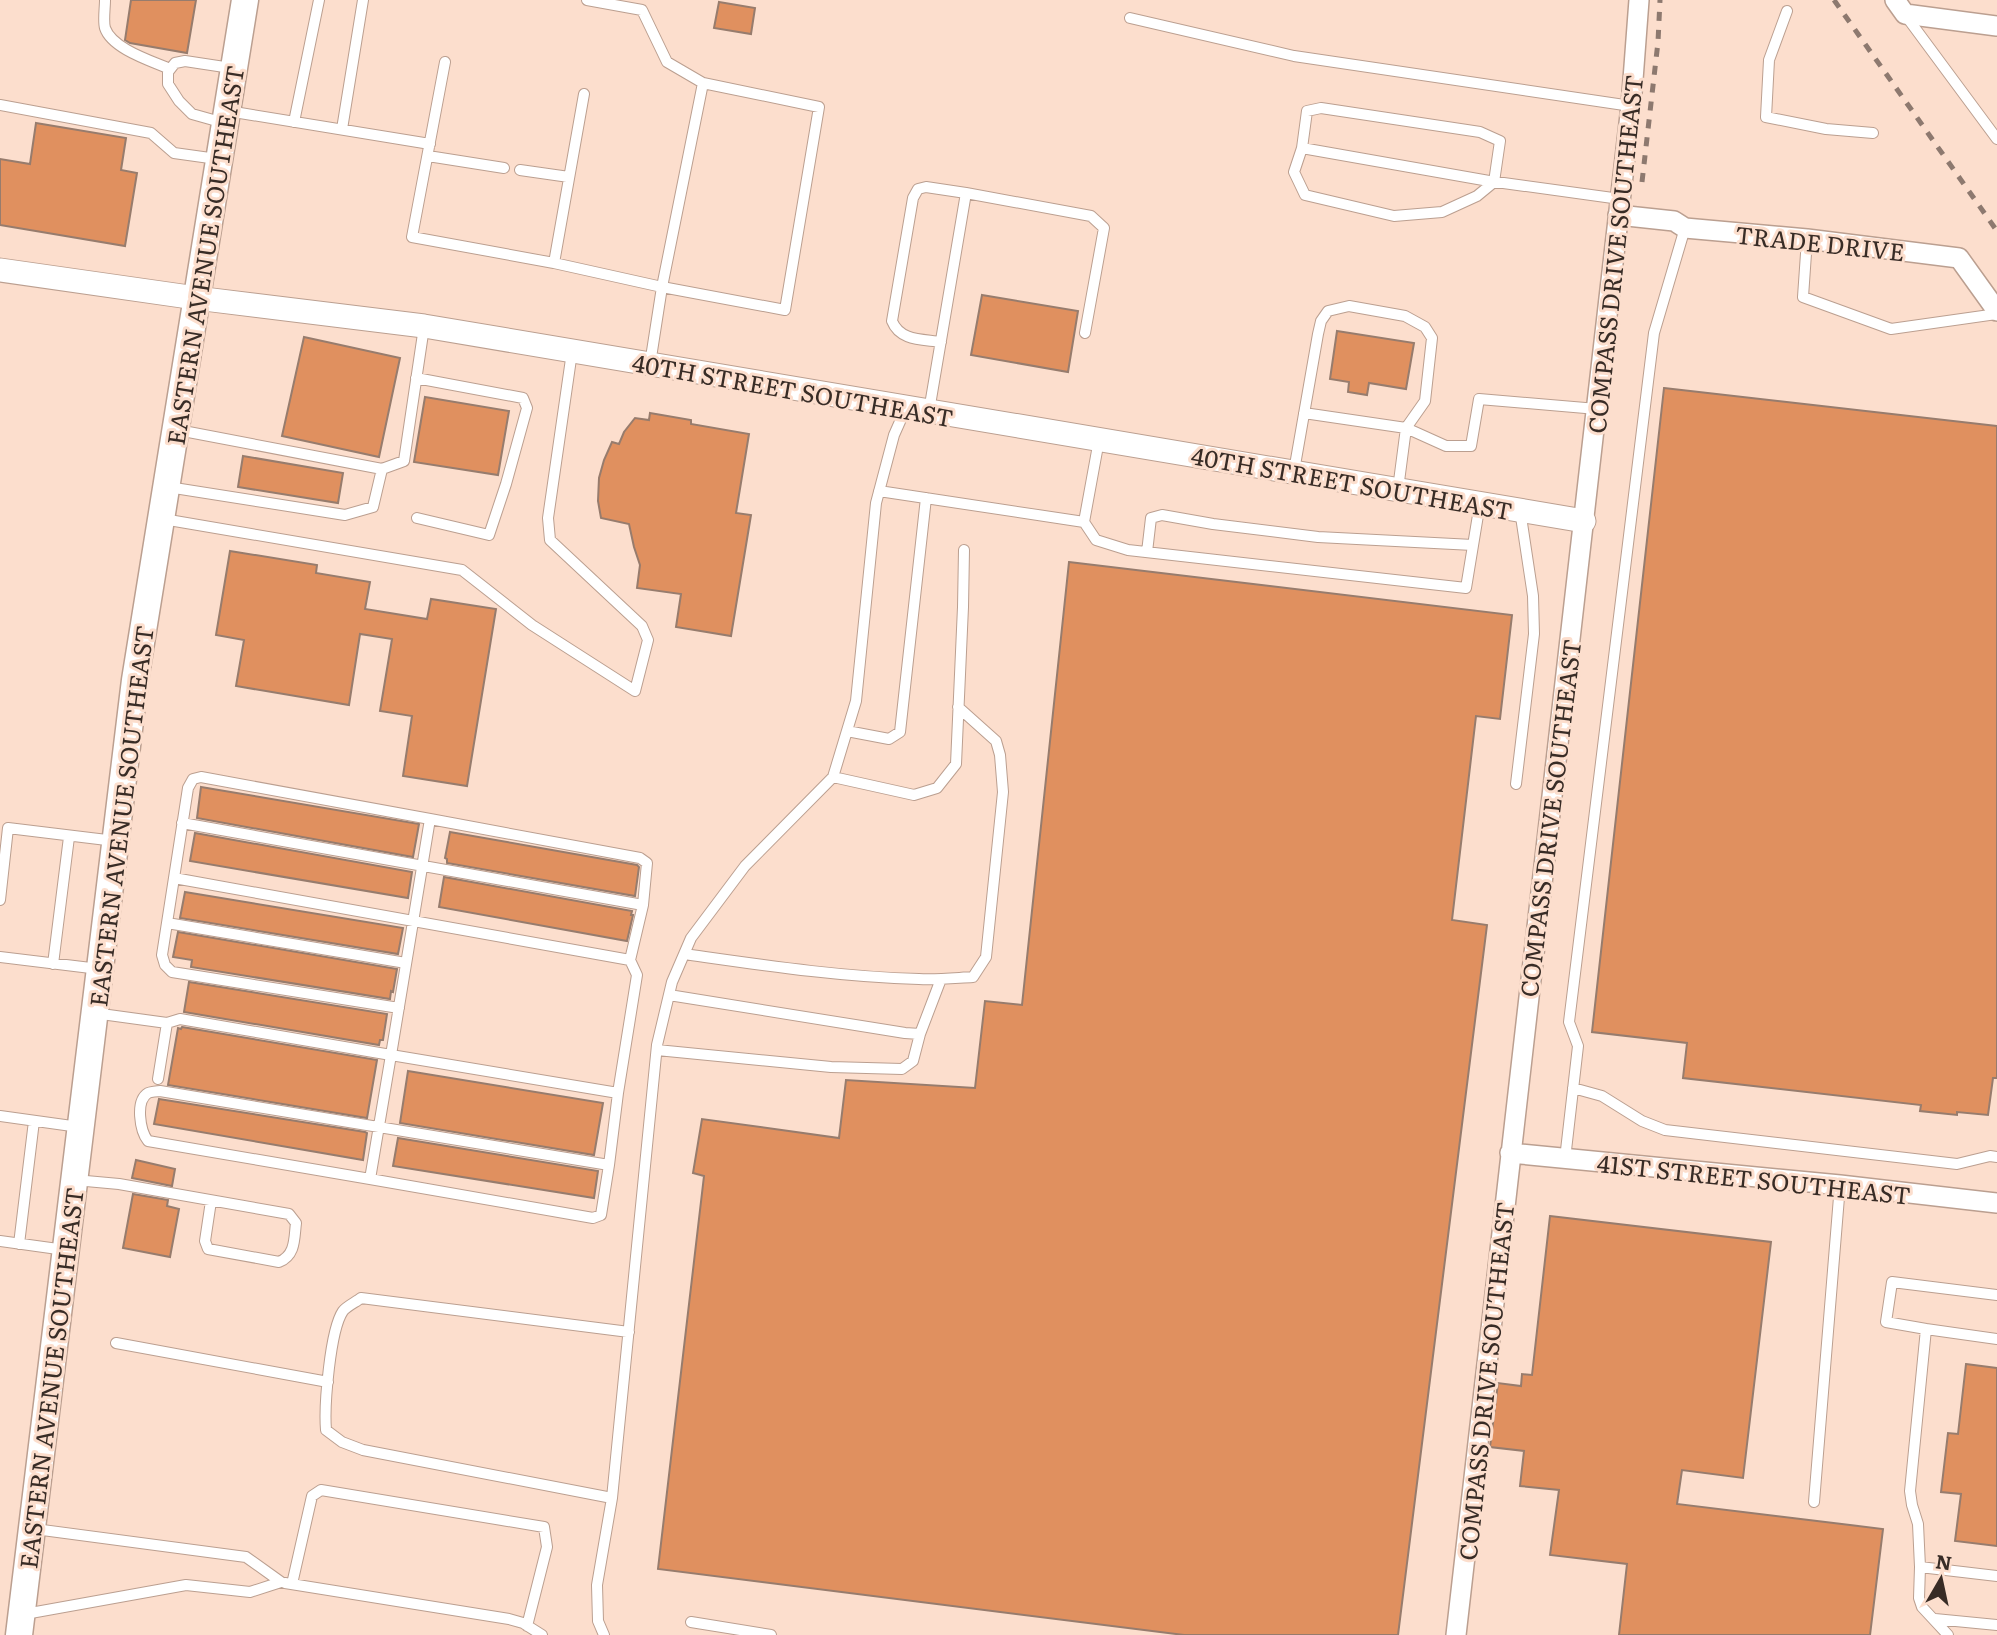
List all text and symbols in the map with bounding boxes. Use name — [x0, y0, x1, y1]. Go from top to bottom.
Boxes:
street label: EASTERN AVENUE SOUTHEAST — [157, 63, 251, 447]
street label: COMPASS DRIVE SOUTHEAST — [1578, 73, 1650, 435]
street label: TRADE DRIVE — [1734, 216, 1906, 268]
street label: 40TH STREET SOUTHEAST — [630, 344, 956, 434]
street label: 40TH STREET SOUTHEAST — [1189, 437, 1515, 527]
street label: EASTERN AVENUE SOUTHEAST — [79, 623, 161, 1009]
street label: COMPASS DRIVE SOUTHEAST — [1510, 637, 1588, 999]
street label: 41ST STREET SOUTHEAST — [1595, 1144, 1913, 1212]
street label: EASTERN AVENUE SOUTHEAST — [9, 1185, 91, 1571]
street label: COMPASS DRIVE SOUTHEAST — [1449, 1200, 1521, 1562]
north arrow — [1906, 1544, 1976, 1614]
text: N — [1934, 1546, 1954, 1576]

